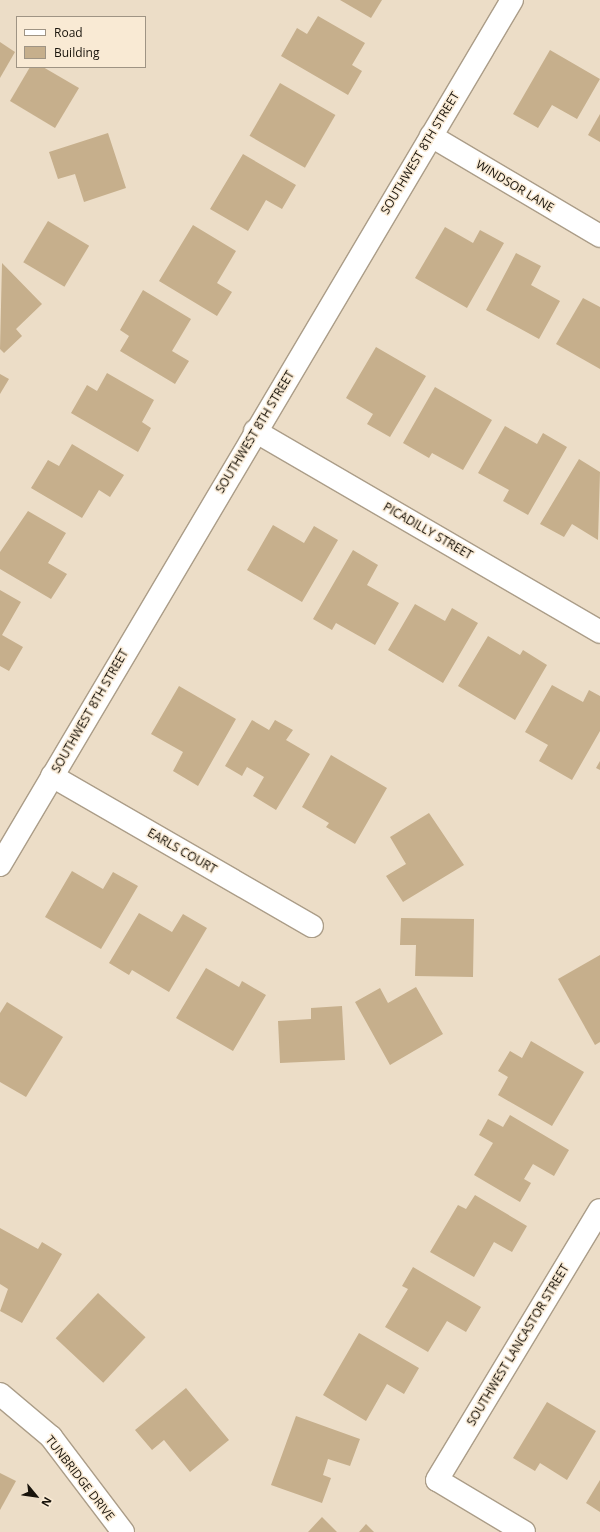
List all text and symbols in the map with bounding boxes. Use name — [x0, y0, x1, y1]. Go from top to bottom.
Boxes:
legend — [16, 16, 146, 68]
text: Road — [54, 24, 83, 41]
text: Building — [54, 44, 99, 61]
street label: SOUTHWEST 8TH STREET — [378, 89, 462, 217]
street label: WINDSOR LANE — [474, 157, 556, 215]
street label: SOUTHWEST 8TH STREET — [213, 368, 297, 496]
street label: PICADILLY STREET — [381, 500, 475, 562]
street label: SOUTHWEST 8TH STREET — [49, 647, 131, 775]
street label: EARLS COURT — [145, 825, 219, 877]
street label: SOUTHWEST LANCASTOR STREET — [464, 1262, 572, 1428]
street label: TUNBRIDGE DRIVE — [42, 1433, 118, 1523]
north arrow — [16, 1476, 56, 1516]

